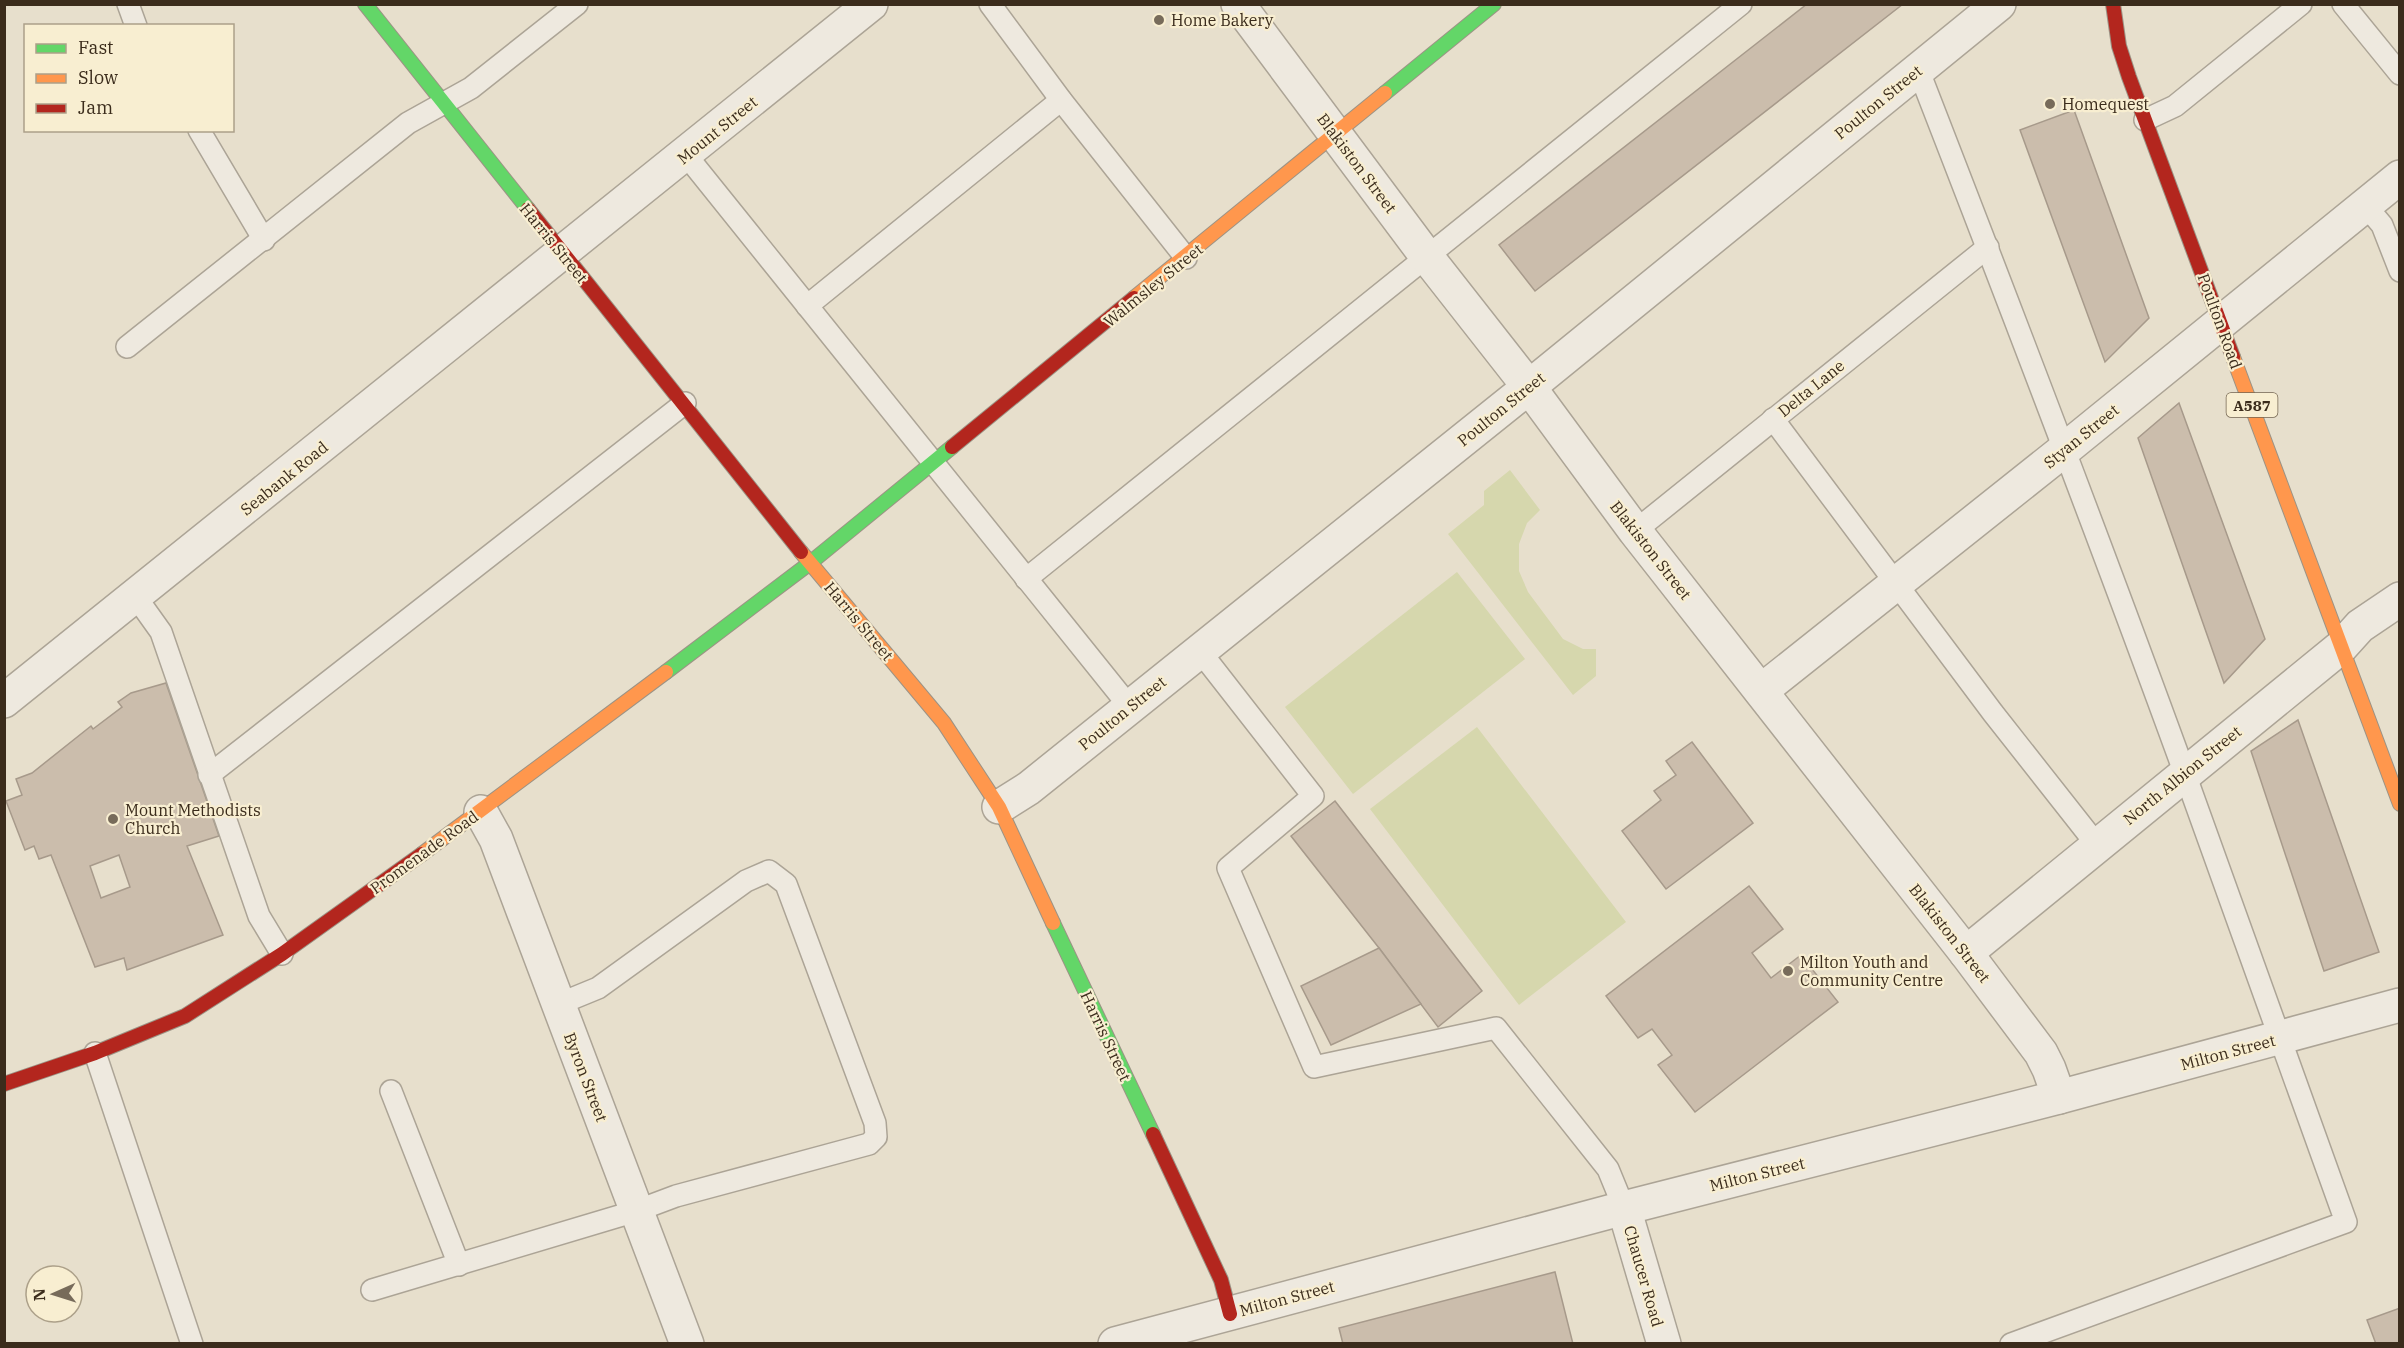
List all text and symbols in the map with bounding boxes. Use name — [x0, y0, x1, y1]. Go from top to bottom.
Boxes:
place label: Home Bakery — [1171, 10, 1274, 30]
marker: Home Bakery — [1152, 13, 1166, 27]
legend — [24, 24, 234, 132]
text: Fast — [78, 36, 113, 59]
street label: Poulton Street — [1830, 60, 1926, 143]
text: Slow — [78, 66, 118, 89]
street label: Mount Street — [673, 91, 761, 168]
place label: Homequest — [2062, 94, 2149, 114]
text: Jam — [78, 96, 113, 119]
marker: Homequest — [2043, 97, 2057, 111]
street label: Blakiston Street — [1313, 109, 1401, 217]
street label: Harris Street — [516, 199, 593, 287]
street label: Walmsley Street — [1099, 239, 1207, 331]
street label: Poulton Road — [2193, 271, 2247, 372]
street label: Delta Lane — [1774, 355, 1848, 421]
street label: Poulton Street — [1453, 367, 1549, 450]
road number: A587 — [2226, 393, 2278, 417]
street label: Styan Street — [2039, 399, 2123, 472]
street label: Seabank Road — [236, 437, 332, 519]
street label: Blakiston Street — [1606, 497, 1696, 604]
street label: Harris Street — [820, 577, 898, 665]
street label: Poulton Street — [1074, 671, 1170, 754]
street label: North Albion Street — [2119, 721, 2245, 829]
place label: Mount Methodists Church — [125, 800, 261, 838]
street label: Promenade Road — [366, 806, 482, 898]
marker: Mount Methodists Church — [106, 812, 120, 826]
street label: Blakiston Street — [1905, 880, 1995, 987]
place label: Milton Youth and Community Centre — [1800, 952, 1943, 990]
marker: Milton Youth and Community Centre — [1781, 964, 1795, 978]
street label: Harris Street — [1076, 988, 1136, 1085]
street label: Byron Street — [560, 1029, 612, 1125]
street label: Milton Street — [2178, 1030, 2278, 1074]
street label: Milton Street — [1707, 1152, 1807, 1195]
street label: Chaucer Road — [1620, 1223, 1668, 1329]
north arrow — [24, 1264, 84, 1324]
street label: Milton Street — [1237, 1276, 1337, 1320]
text: N — [29, 1288, 49, 1302]

